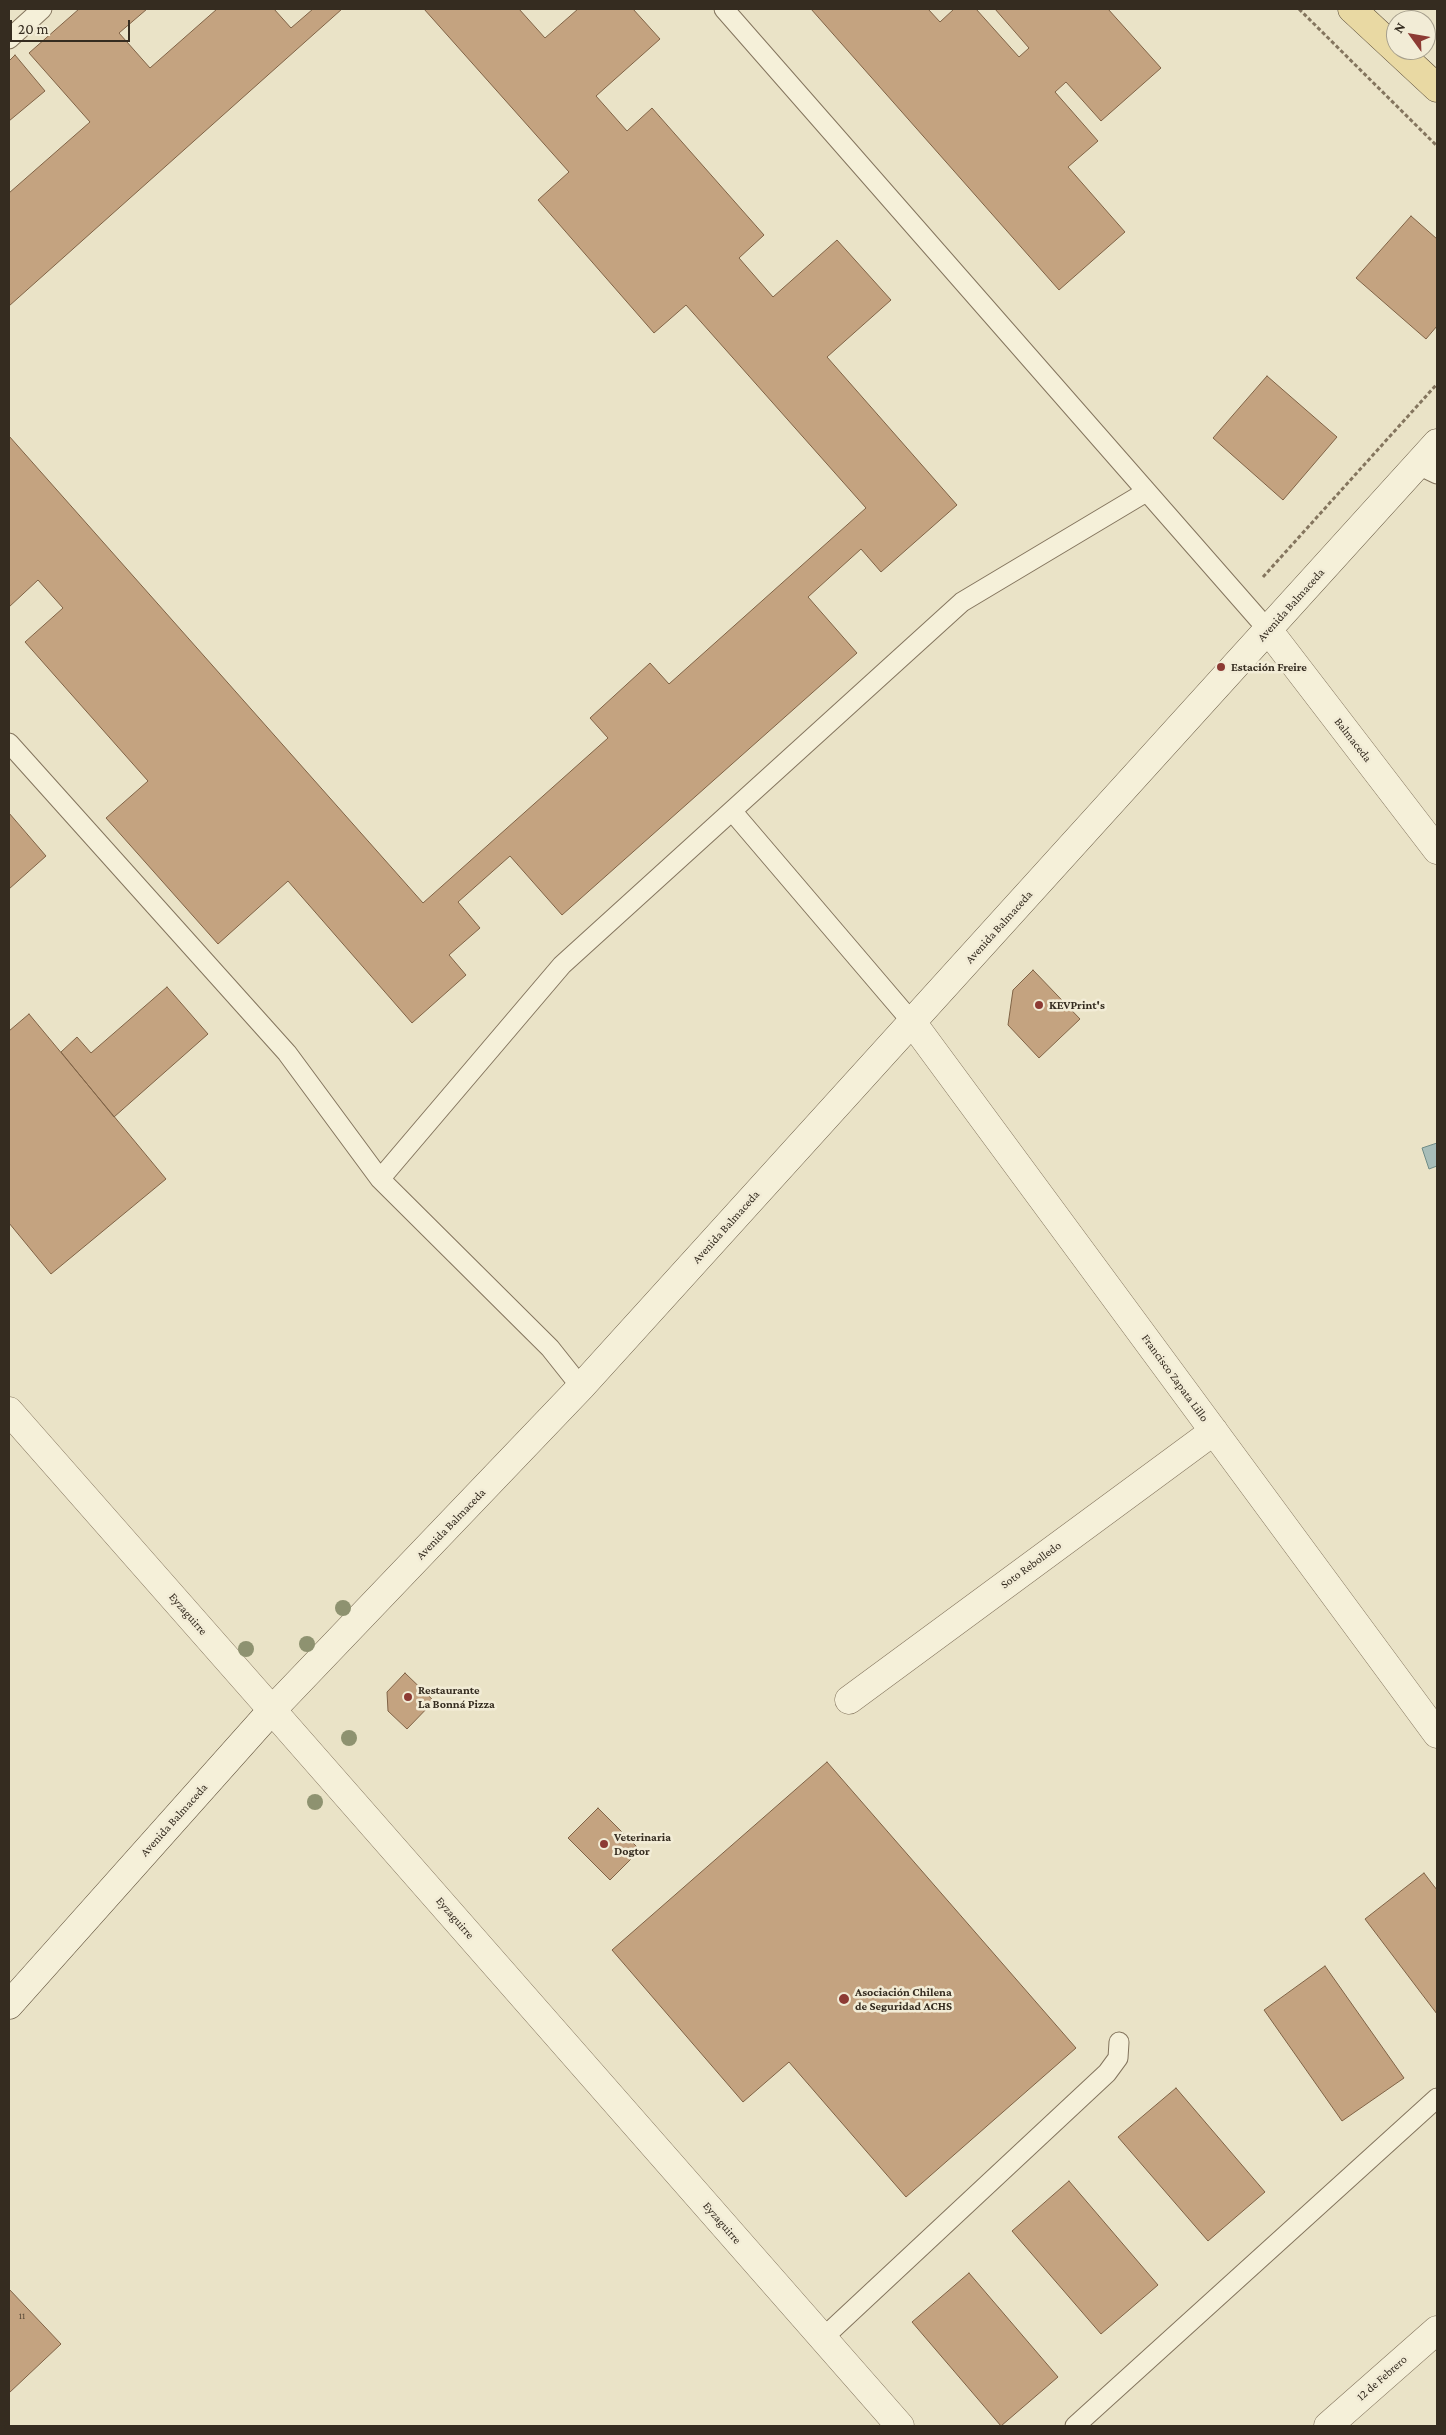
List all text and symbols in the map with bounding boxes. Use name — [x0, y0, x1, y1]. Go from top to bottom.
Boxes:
scale bar — [12, 10, 132, 42]
north arrow — [1386, 10, 1436, 60]
text: N — [1390, 19, 1408, 36]
text: 20 m — [18, 21, 49, 37]
street label: Avenida Balmaceda — [1254, 565, 1328, 645]
place label: Estación Freire — [1231, 660, 1307, 674]
marker: Estación Freire — [1215, 661, 1227, 673]
street label: Balmaceda — [1331, 715, 1375, 765]
street label: Avenida Balmaceda — [962, 887, 1036, 967]
place label: KEVPrint's — [1049, 998, 1105, 1012]
marker: KEVPrint's — [1033, 999, 1045, 1011]
street label: Avenida Balmaceda — [689, 1187, 763, 1267]
street label: Francisco Zapata Lillo — [1138, 1331, 1212, 1425]
street label: Avenida Balmaceda — [413, 1485, 489, 1563]
street label: Soto Rebolledo — [998, 1538, 1064, 1592]
street label: Eyzaguirre — [166, 1590, 210, 1638]
place label: Restaurante La Bonná Pizza — [418, 1683, 495, 1711]
marker: Restaurante La Bonná Pizza — [402, 1691, 414, 1703]
street label: Avenida Balmaceda — [137, 1780, 211, 1860]
place label: Veterinaria Dogtor — [614, 1830, 671, 1858]
marker: Veterinaria Dogtor — [598, 1838, 610, 1850]
street label: Eyzaguirre — [433, 1894, 477, 1942]
place label: Asociación Chilena de Seguridad ACHS — [855, 1985, 952, 2013]
marker: Asociación Chilena de Seguridad ACHS — [837, 1992, 851, 2006]
street label: Eyzaguirre — [700, 2199, 744, 2247]
house number: 11 — [19, 2310, 25, 2322]
street label: 12 de Febrero — [1354, 2352, 1410, 2404]

